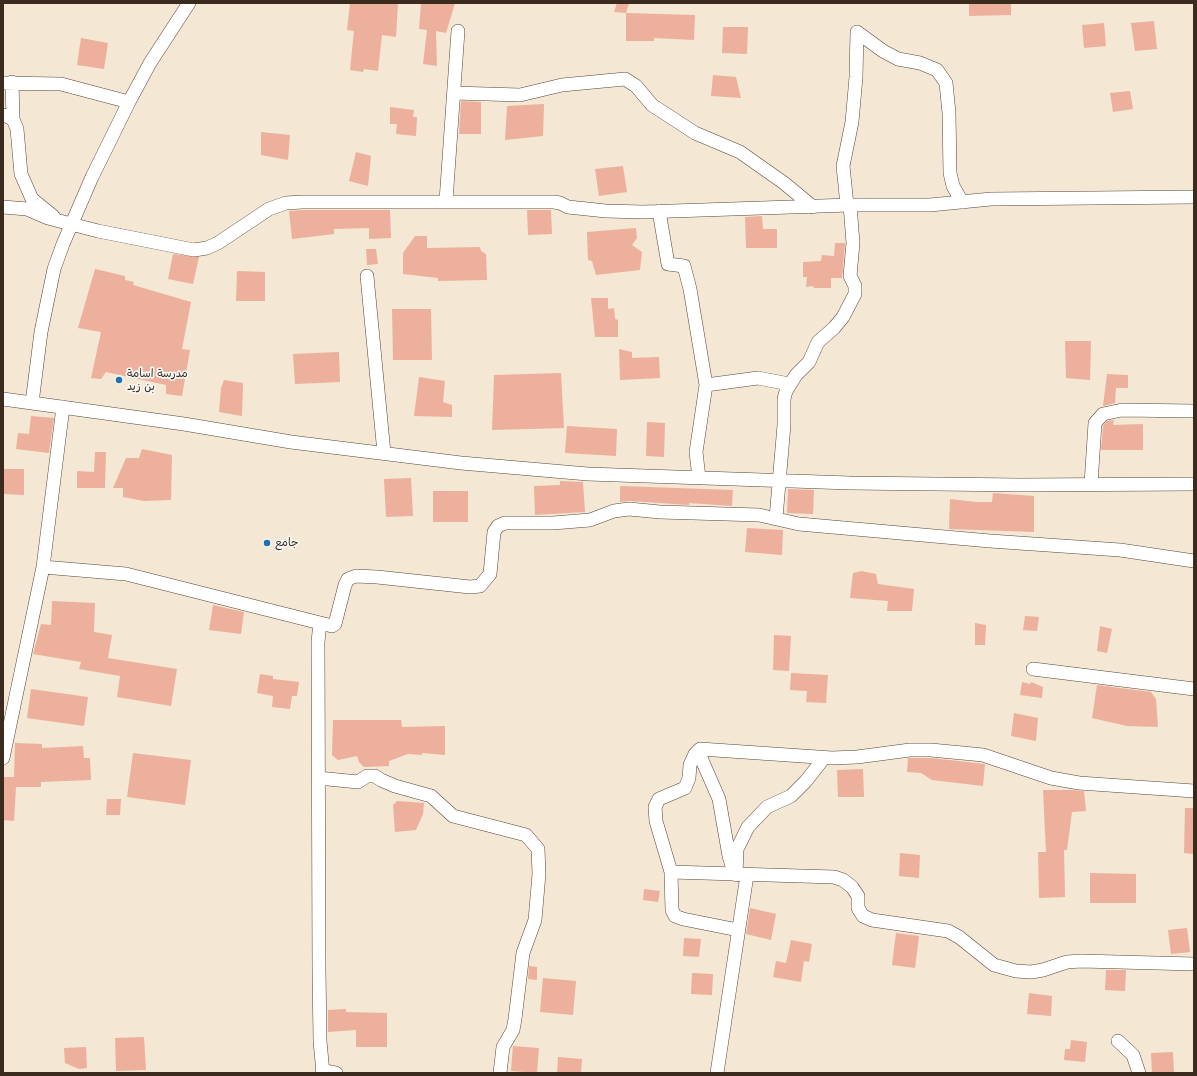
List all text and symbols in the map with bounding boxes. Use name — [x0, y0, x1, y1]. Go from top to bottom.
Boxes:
place label: مدرسة اسامة بن زيد — [127, 367, 188, 393]
marker: مدرسة اسامة بن زيد — [114, 375, 124, 385]
place label: جامع — [275, 536, 298, 550]
marker: جامع — [262, 538, 272, 548]

